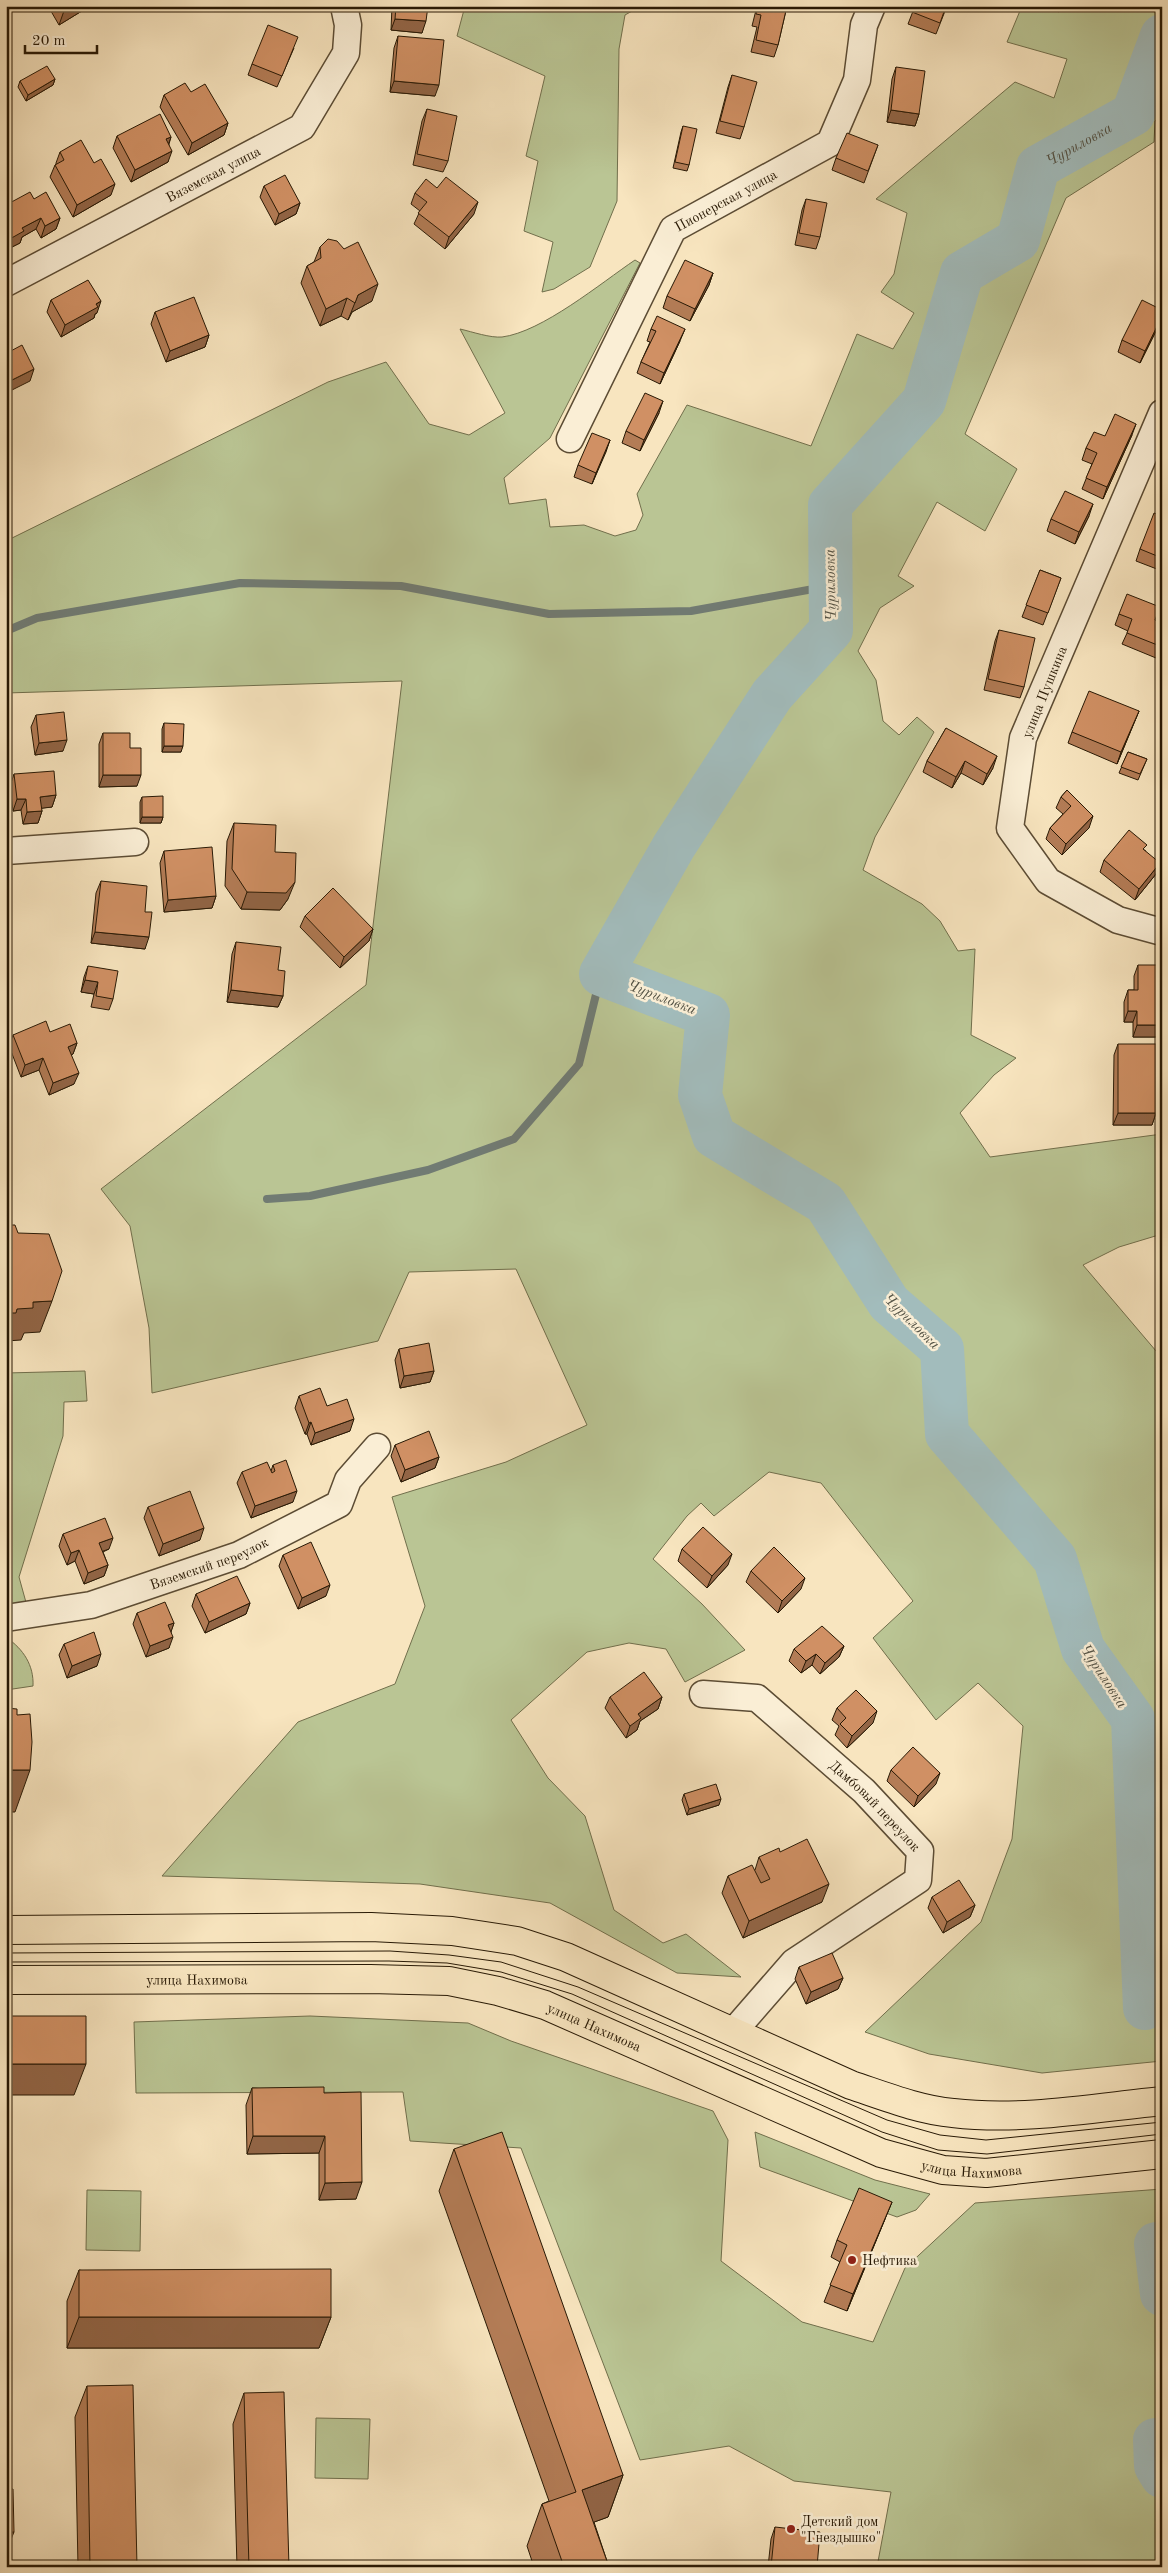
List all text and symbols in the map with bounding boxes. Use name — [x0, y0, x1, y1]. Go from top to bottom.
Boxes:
scale bar — [25, 22, 98, 54]
text: 20 m — [32, 34, 66, 49]
water label: Чуриловка — [1044, 121, 1115, 170]
street label: Вяземская улица — [164, 144, 263, 205]
street label: Пионерская улица — [673, 167, 780, 235]
water label: Чуриловка — [823, 549, 840, 621]
street label: улица Пушкина — [1020, 644, 1070, 740]
water label: Чуриловка — [625, 978, 698, 1018]
water label: Чуриловка — [880, 1291, 942, 1353]
street label: Вяземский переулок — [148, 1535, 271, 1593]
water label: Чуриловка — [1077, 1642, 1129, 1711]
street label: Дамбовый переулок — [826, 1758, 922, 1854]
street label: улица Нахимова — [146, 1973, 248, 1988]
street label: улица Нахимова — [545, 2001, 643, 2054]
street label: улица Нахимова — [920, 2158, 1023, 2181]
marker: Нефтика — [846, 2254, 858, 2266]
place label: Нефтика — [862, 2254, 917, 2269]
place label: Детский дом "Гнездышко" — [801, 2515, 881, 2545]
marker: Детский дом "Гнездышко" — [785, 2523, 797, 2535]

